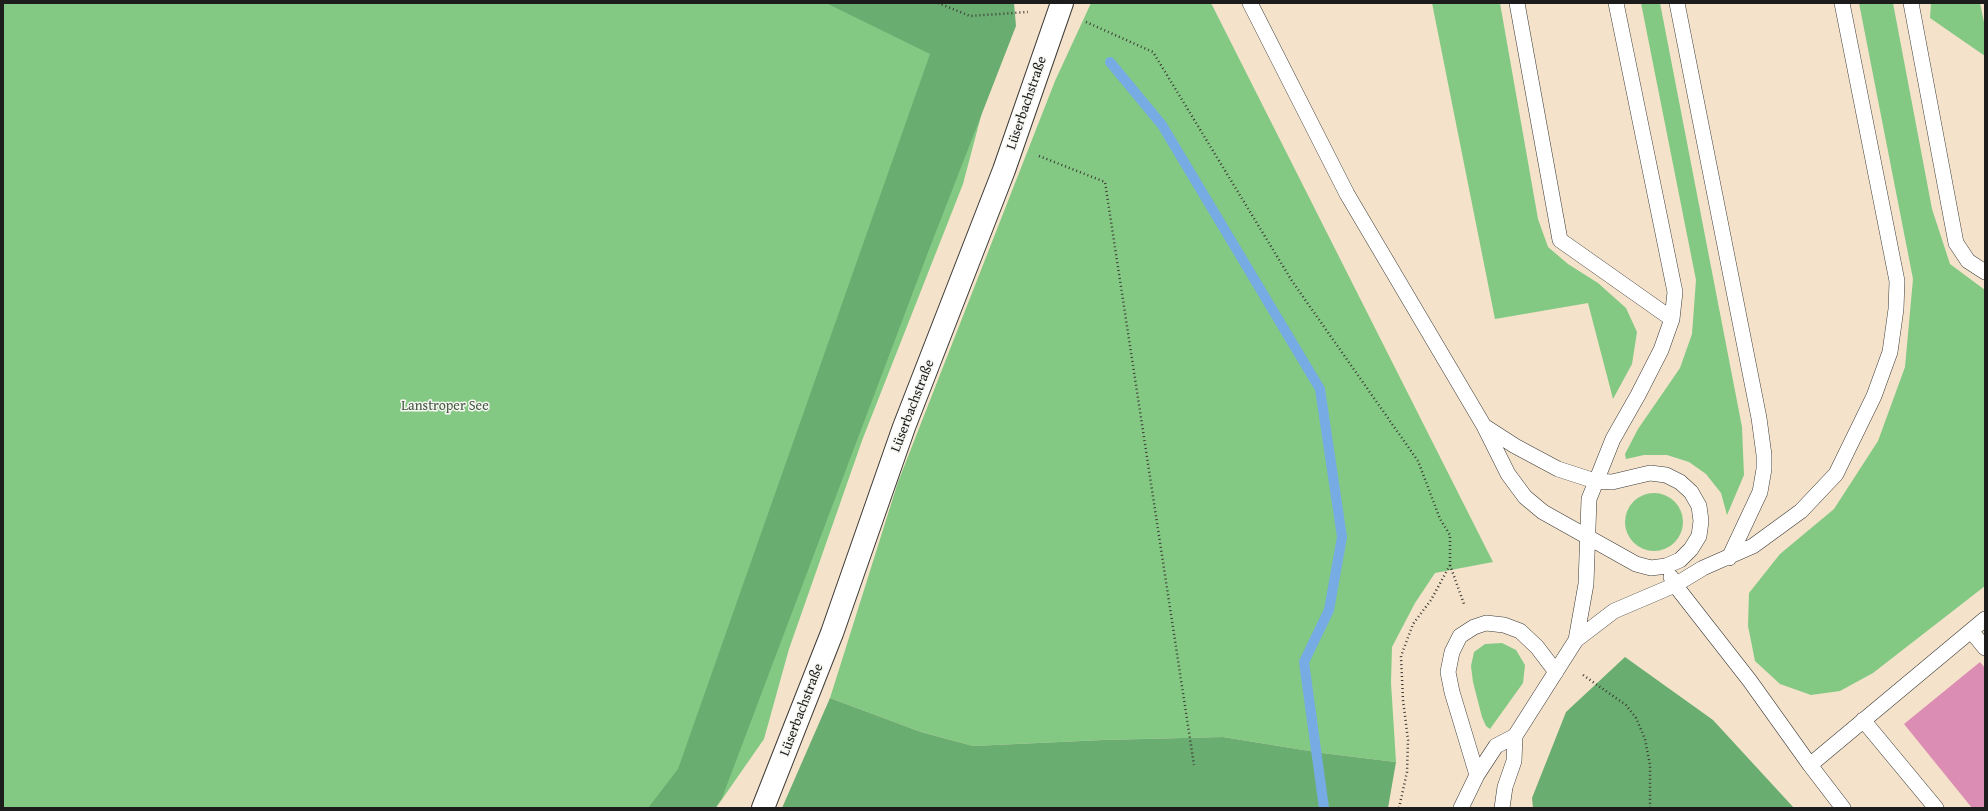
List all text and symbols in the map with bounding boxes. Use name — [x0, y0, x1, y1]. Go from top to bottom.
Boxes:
street label: Lüserbachstraße — [1003, 54, 1051, 152]
street label: Lüserbachstraße — [888, 357, 938, 455]
park label: Lanstroper See — [401, 398, 489, 414]
street label: Lüserbachstraße — [777, 661, 827, 759]

